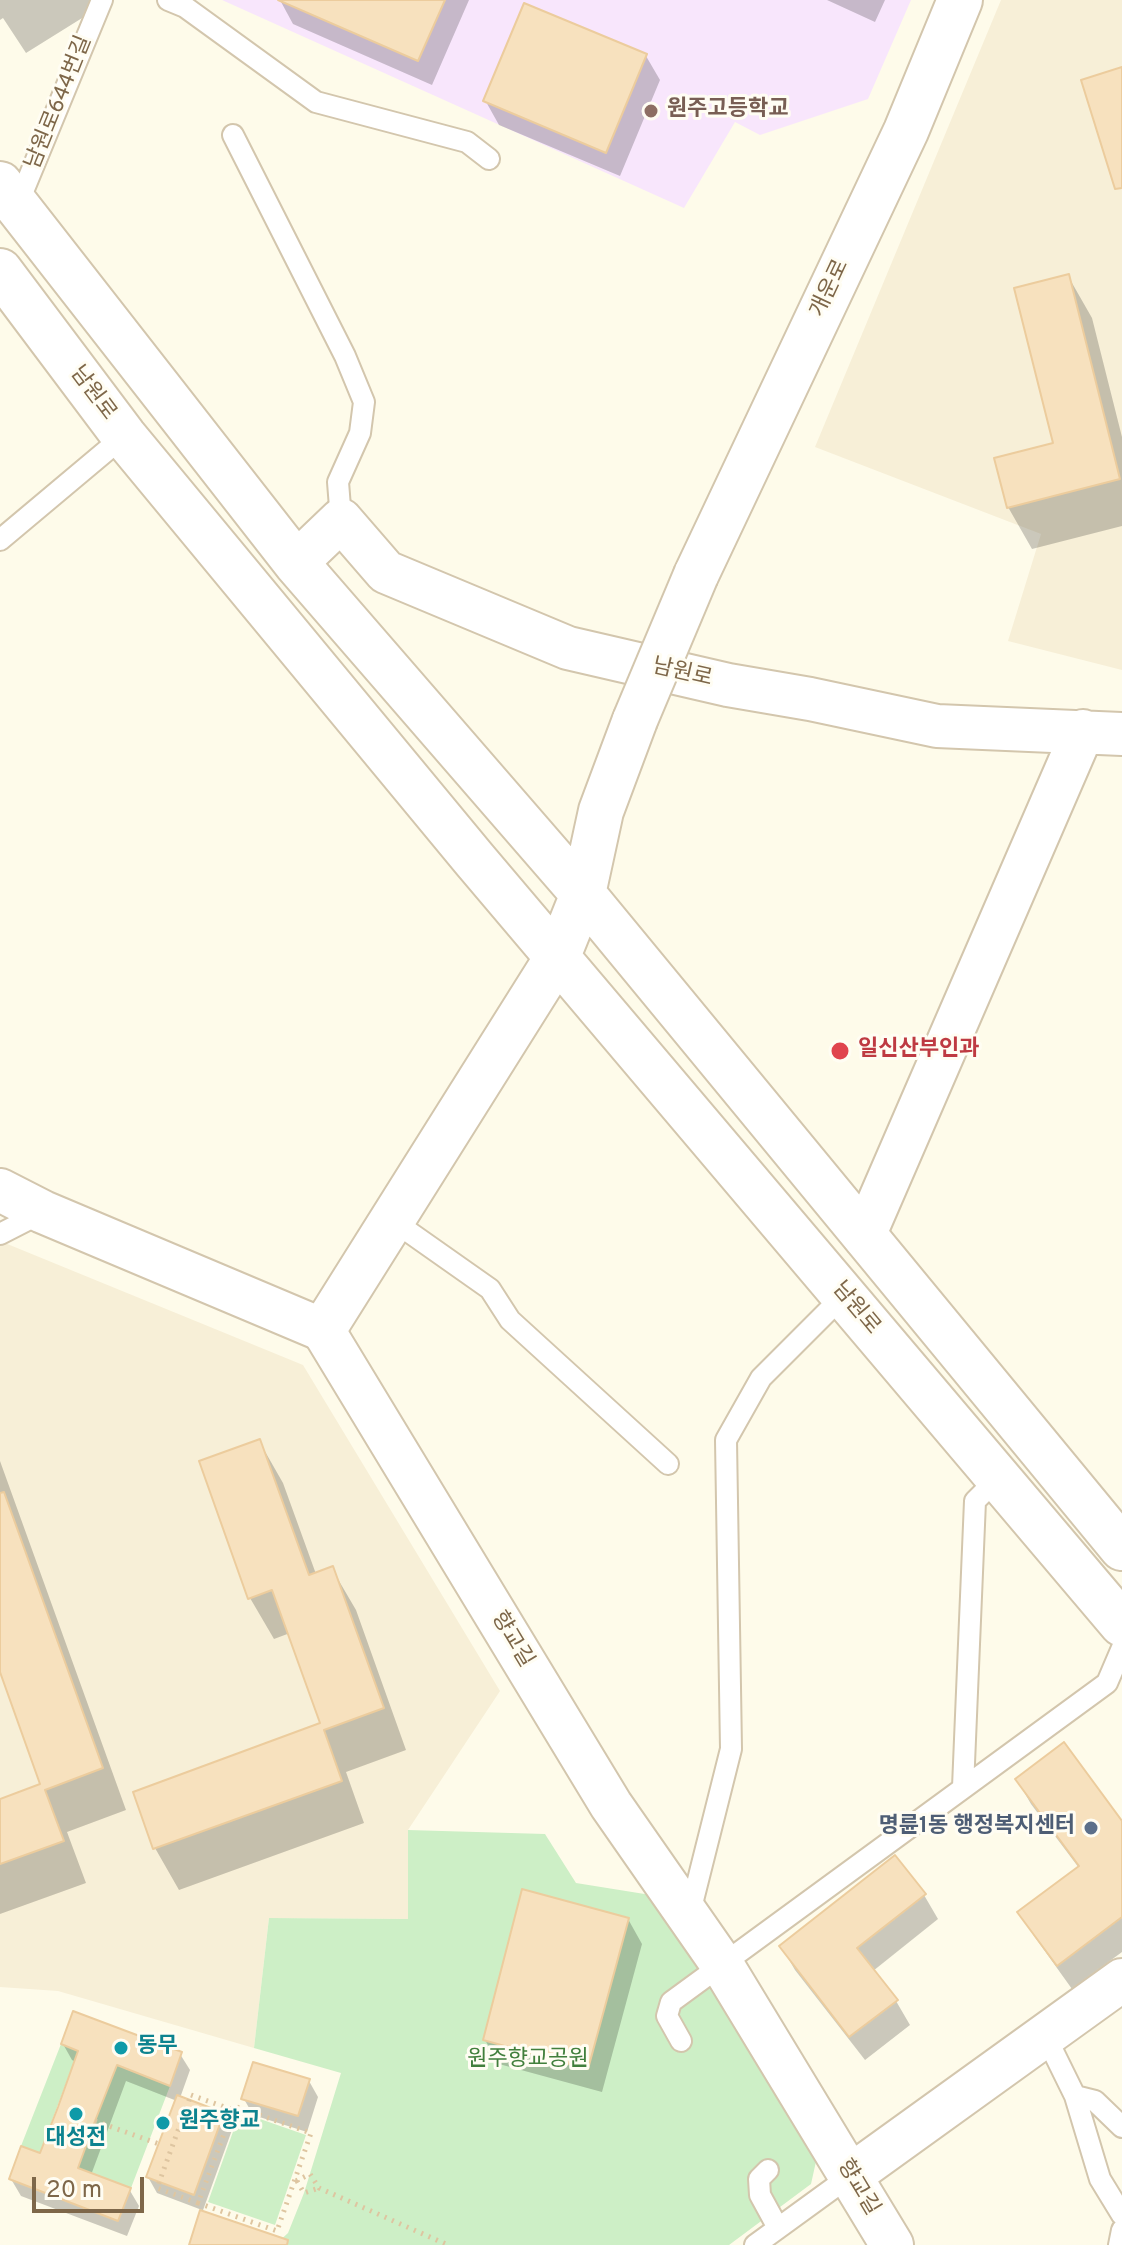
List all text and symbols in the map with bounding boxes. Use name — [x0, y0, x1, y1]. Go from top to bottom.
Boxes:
street label: 남원로644번길 — [21, 32, 99, 174]
place label: 원주고등학교 — [667, 98, 788, 124]
marker: 원주고등학교 — [642, 102, 660, 120]
street label: 개운로 — [806, 256, 856, 322]
street label: 남원로 — [63, 362, 121, 426]
street label: 남원로 — [649, 654, 715, 694]
place label: 일신산부인과 — [858, 1038, 979, 1064]
marker: 일신산부인과 — [829, 1040, 851, 1062]
street label: 남원로 — [825, 1277, 885, 1341]
street label: 향교길 — [484, 1607, 538, 1673]
place label: 명륜1동 행정복지센터 — [879, 1815, 1075, 1841]
marker: 명륜1동 행정복지센터 — [1082, 1819, 1100, 1837]
place label: 동무 — [137, 2035, 177, 2061]
marker: 동무 — [112, 2039, 130, 2057]
park label: 원주향교공원 — [467, 2048, 589, 2074]
marker: 대성전 — [67, 2105, 85, 2123]
place label: 원주향교 — [179, 2110, 260, 2136]
marker: 원주향교 — [154, 2114, 172, 2132]
place label: 대성전 — [46, 2127, 106, 2153]
street label: 향교길 — [830, 2155, 884, 2221]
scale bar — [36, 2161, 148, 2211]
text: 20 m — [46, 2176, 102, 2206]

